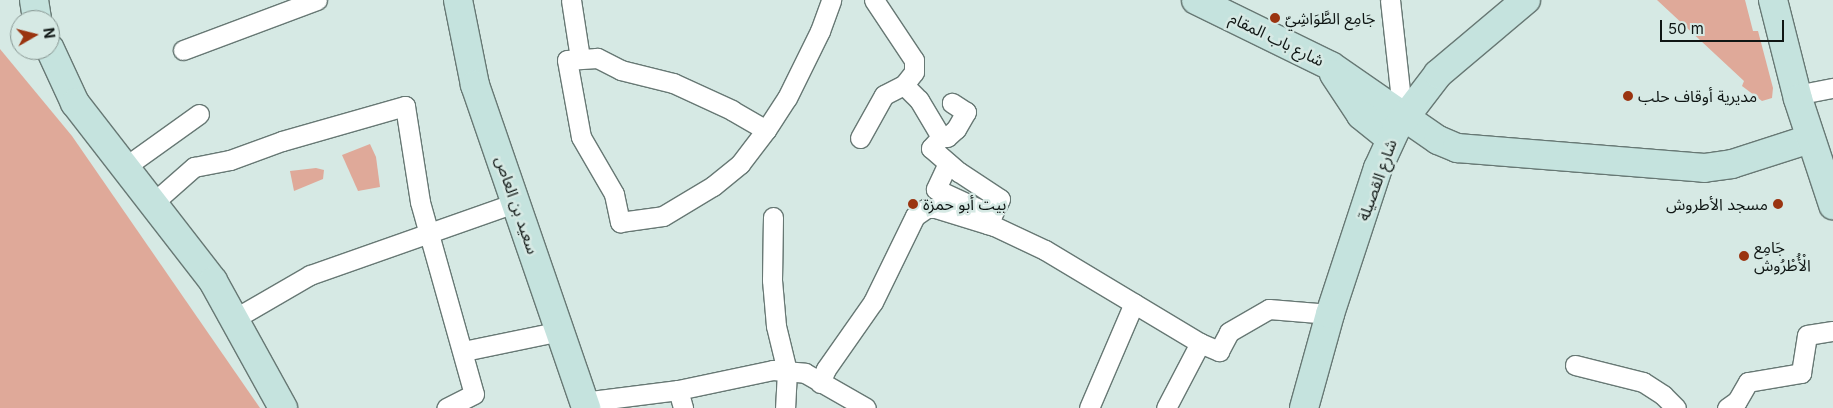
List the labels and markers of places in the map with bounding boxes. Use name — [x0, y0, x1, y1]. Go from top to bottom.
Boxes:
place label: جَامِع الطَّوَاشِيّ — [1285, 8, 1375, 28]
marker: جَامِع الطَّوَاشِيّ — [1269, 12, 1281, 24]
place label: مديرية أوقاف حلب — [1638, 86, 1757, 106]
marker: مديرية أوقاف حلب — [1622, 90, 1634, 102]
place label: بيت أبو حمزة — [923, 194, 1006, 214]
place label: مسجد الأطروش — [1666, 194, 1768, 214]
marker: بيت أبو حمزة — [907, 198, 919, 210]
marker: مسجد الأطروش — [1772, 198, 1784, 210]
place label: جَامِع الْأُطْرُوش — [1754, 237, 1811, 275]
marker: جَامِع الْأُطْرُوش — [1738, 250, 1750, 262]

